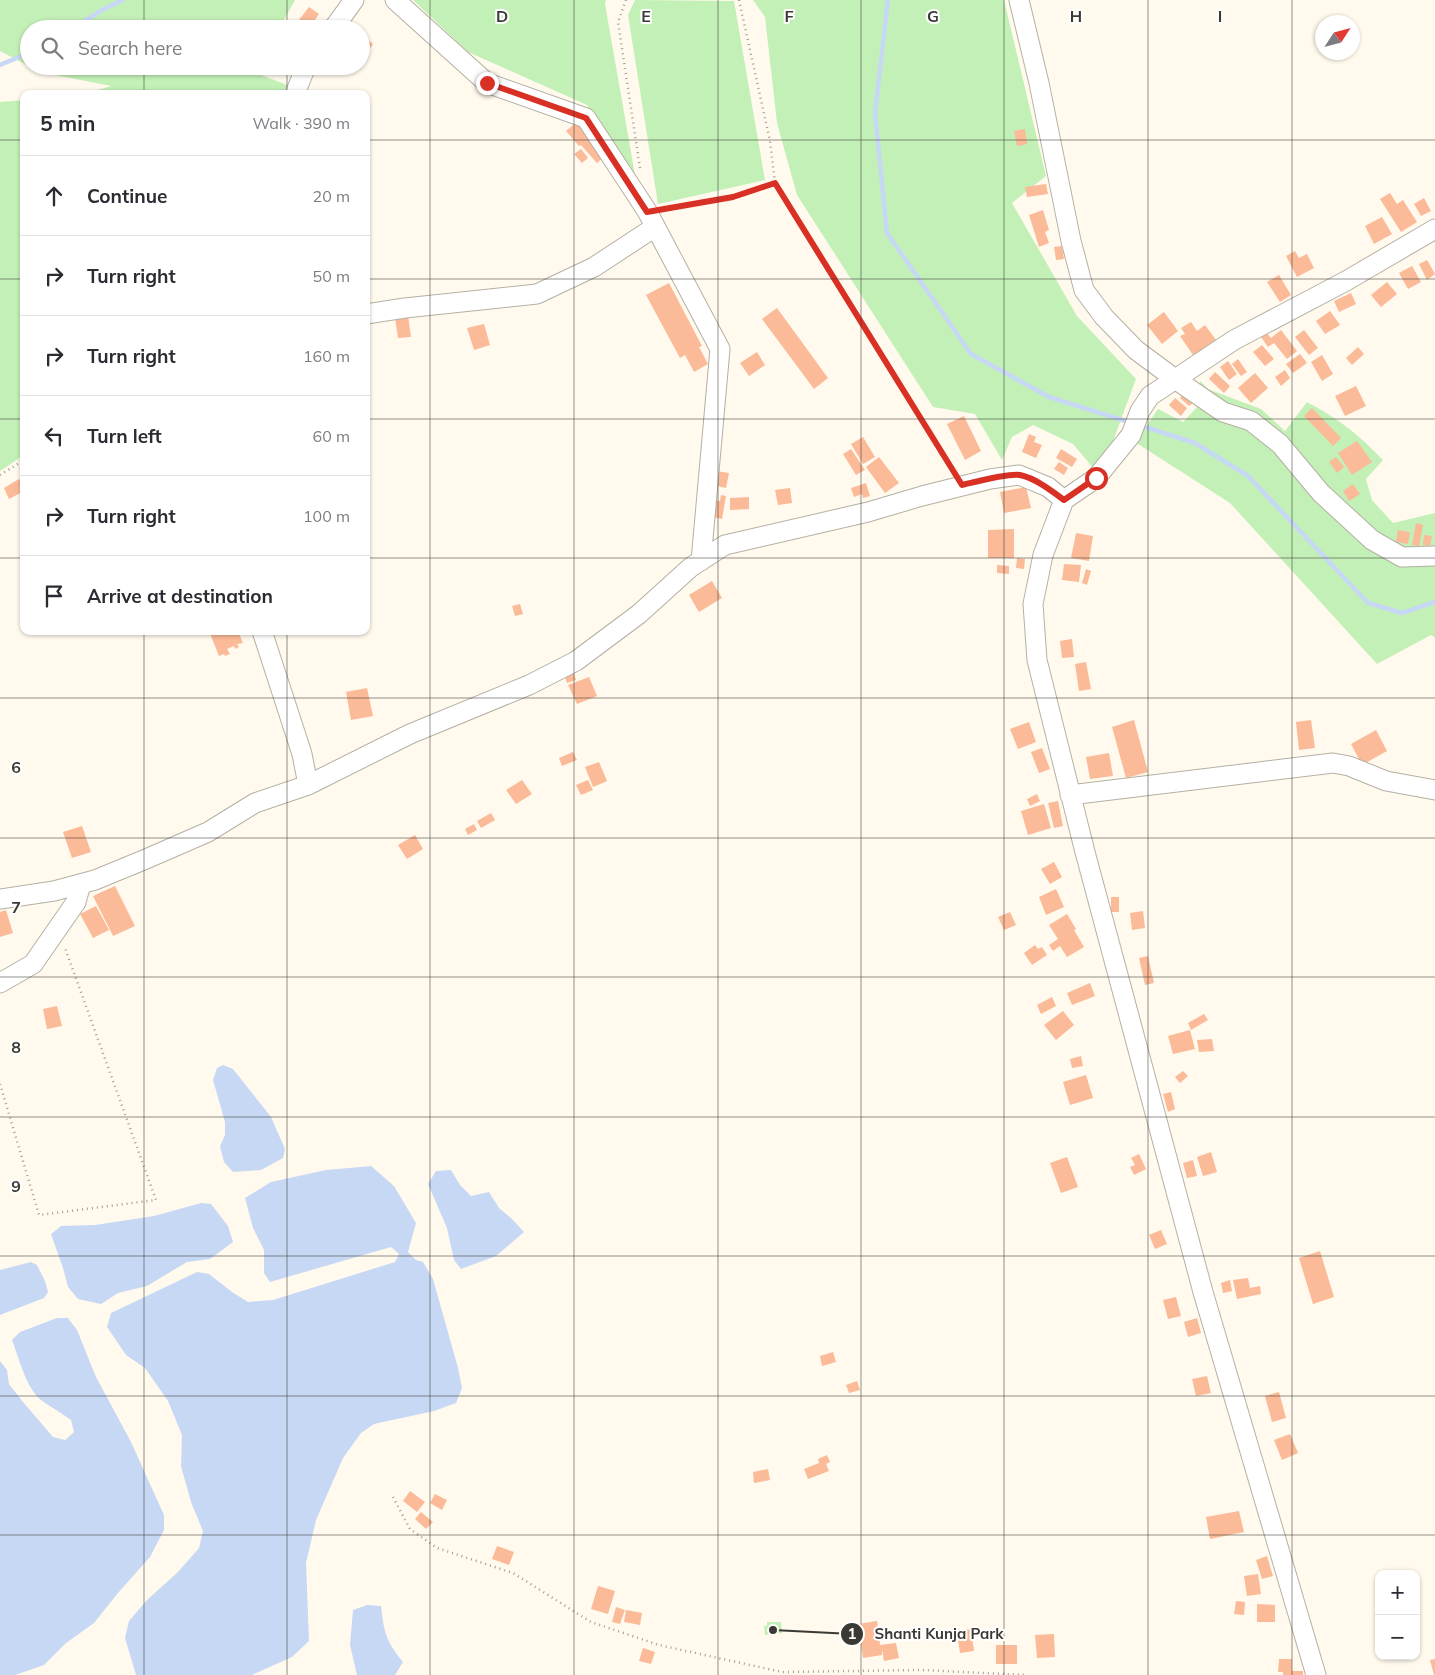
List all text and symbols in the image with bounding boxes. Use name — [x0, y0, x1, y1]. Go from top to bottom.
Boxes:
text: D — [496, 6, 508, 26]
text: E — [641, 6, 651, 26]
text: F — [784, 6, 794, 26]
text: G — [927, 6, 939, 26]
text: H — [1070, 6, 1082, 26]
text: I — [1218, 6, 1222, 26]
north arrow — [1315, 15, 1360, 60]
search box — [20, 20, 370, 75]
icon: search — [38, 34, 66, 62]
text: Search here — [78, 36, 182, 60]
route end — [476, 72, 499, 95]
text: 5 min — [40, 110, 95, 136]
text: Walk · 390 m — [252, 113, 350, 133]
icon: ahead — [40, 182, 68, 210]
text: Continue — [87, 184, 167, 208]
text: 20 m — [313, 186, 350, 206]
icon: right — [40, 262, 68, 290]
text: Turn right — [87, 264, 176, 288]
text: 50 m — [313, 266, 350, 286]
icon: right — [40, 342, 68, 370]
text: Turn right — [87, 344, 176, 368]
text: 160 m — [303, 346, 350, 366]
icon: left — [40, 422, 68, 450]
text: Turn left — [87, 424, 162, 448]
text: 60 m — [313, 426, 350, 446]
route start — [1085, 467, 1108, 490]
icon: right — [40, 502, 68, 530]
text: Turn right — [87, 504, 176, 528]
text: 100 m — [303, 506, 350, 526]
icon: arrive — [40, 582, 68, 610]
text: Arrive at destination — [87, 584, 273, 608]
text: 6 — [11, 757, 21, 777]
text: 7 — [11, 897, 21, 917]
text: 8 — [11, 1037, 21, 1057]
text: 9 — [11, 1176, 21, 1196]
map controls — [1375, 1570, 1420, 1660]
button: + — [1375, 1570, 1420, 1615]
button: − — [1375, 1615, 1420, 1660]
callout: Shanti Kunja Park — [839, 1619, 1014, 1649]
text: 1 — [847, 1624, 857, 1643]
text: Shanti Kunja Park — [874, 1624, 1004, 1643]

